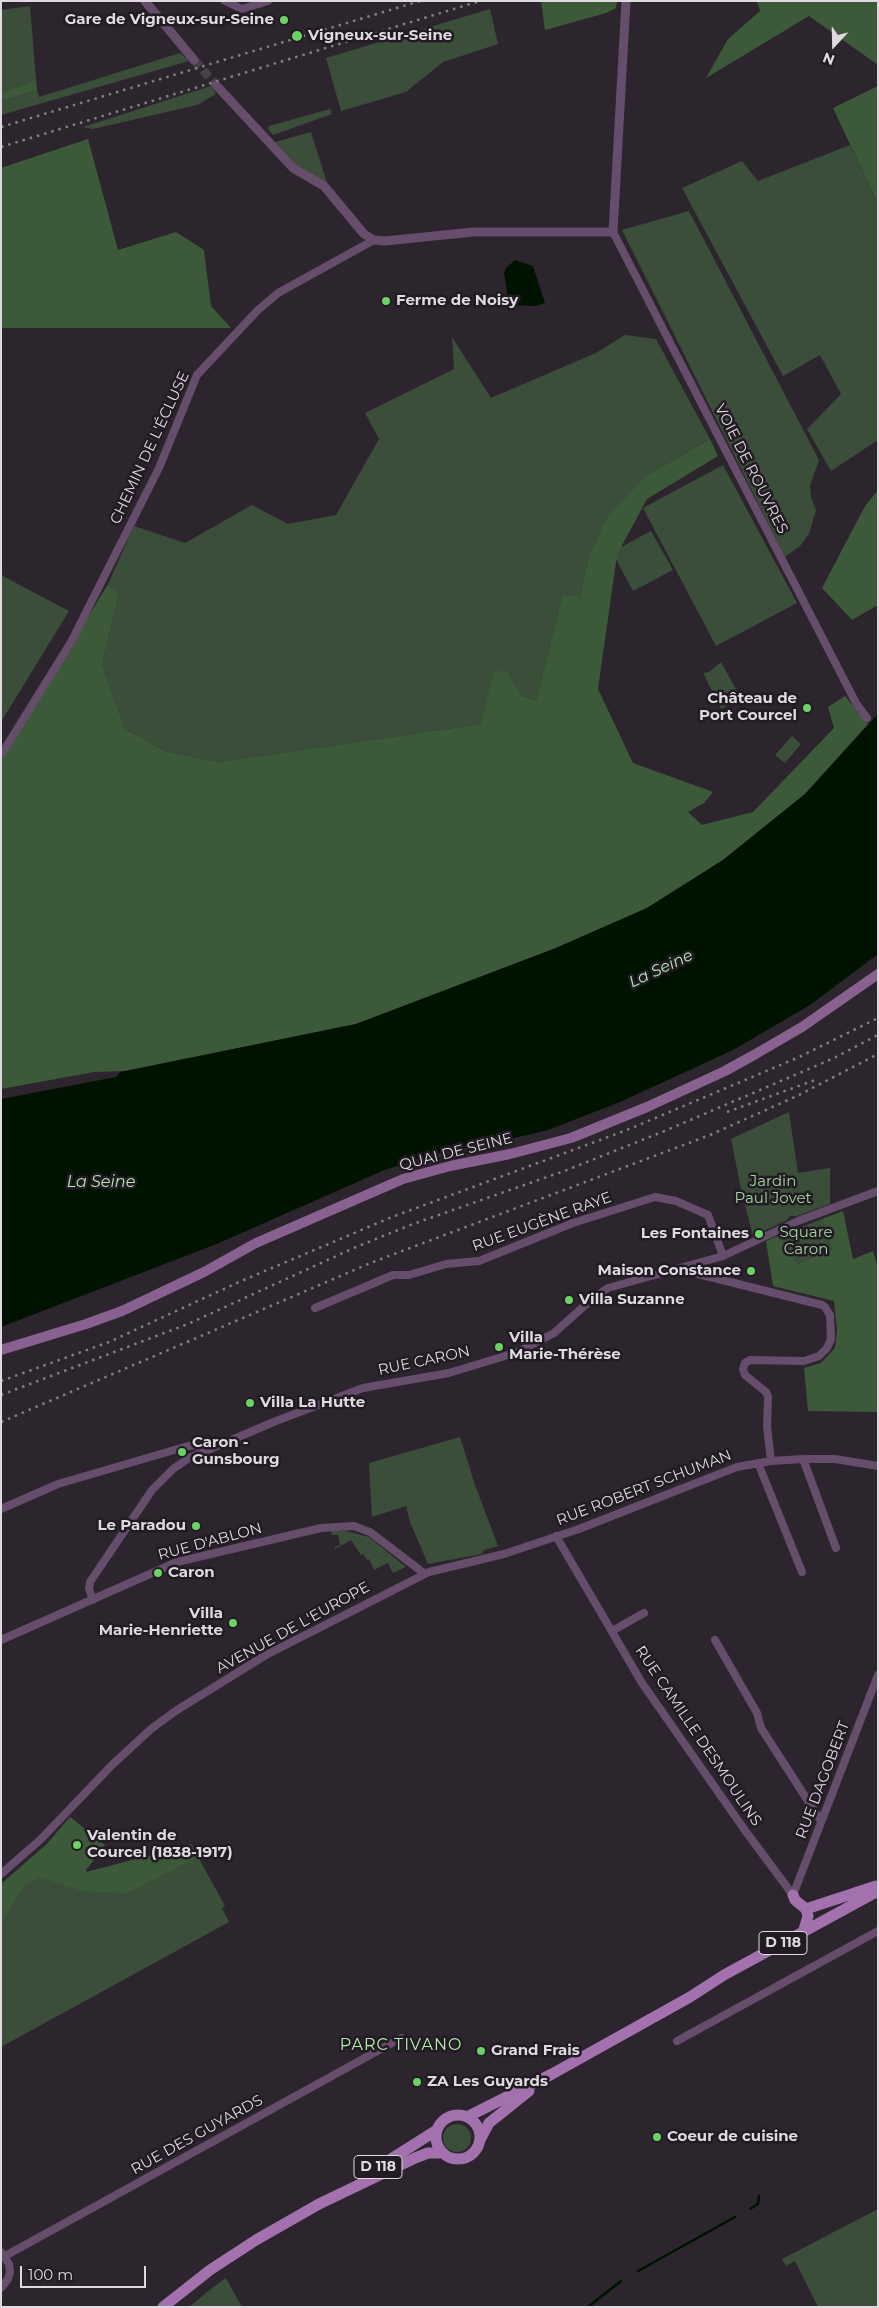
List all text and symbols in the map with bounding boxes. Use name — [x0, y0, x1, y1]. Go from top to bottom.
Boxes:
place label: Gare de Vigneux-sur-Seine — [65, 11, 274, 29]
marker: Gare de Vigneux-sur-Seine — [278, 14, 290, 26]
north arrow — [809, 20, 859, 70]
place label: Vigneux-sur-Seine — [308, 27, 452, 45]
marker: Vigneux-sur-Seine — [290, 29, 304, 43]
text: N — [820, 49, 837, 69]
place label: Ferme de Noisy — [396, 292, 518, 310]
marker: Ferme de Noisy — [380, 295, 392, 307]
street label: CHEMIN DE L'ÉCLUSE — [107, 369, 193, 527]
street label: VOIE DE ROUVRES — [710, 401, 792, 537]
place label: Château de Port Courcel — [699, 690, 797, 725]
marker: Château de Port Courcel — [801, 702, 813, 714]
water label: La Seine — [626, 946, 696, 992]
street label: QUAI DE SEINE — [398, 1129, 514, 1175]
water label: La Seine — [67, 1172, 135, 1192]
park label: Jardin Paul Jovet — [734, 1173, 812, 1208]
street label: RUE EUGÈNE RAYE — [470, 1188, 614, 1256]
park label: Square Caron — [779, 1224, 833, 1259]
place label: Les Fontaines — [641, 1225, 749, 1243]
marker: Les Fontaines — [753, 1228, 765, 1240]
place label: Maison Constance — [598, 1262, 741, 1280]
marker: Maison Constance — [745, 1265, 757, 1277]
place label: Villa Suzanne — [579, 1291, 685, 1309]
marker: Villa Suzanne — [563, 1294, 575, 1306]
place label: Villa Marie-Thérèse — [509, 1329, 621, 1364]
marker: Villa Marie-Thérèse — [493, 1341, 505, 1353]
street label: RUE CARON — [376, 1342, 472, 1380]
place label: Villa La Hutte — [260, 1394, 365, 1412]
marker: Villa La Hutte — [244, 1397, 256, 1409]
place label: Caron - Gunsbourg — [192, 1434, 280, 1469]
marker: Caron - Gunsbourg — [176, 1446, 188, 1458]
street label: RUE ROBERT SCHUMAN — [554, 1446, 734, 1530]
place label: Le Paradou — [98, 1517, 186, 1535]
street label: RUE D'ABLON — [156, 1520, 264, 1564]
marker: Le Paradou — [190, 1520, 202, 1532]
place label: Caron — [168, 1564, 215, 1582]
marker: Caron — [152, 1567, 164, 1579]
street label: AVENUE DE L'EUROPE — [213, 1578, 373, 1678]
place label: Villa Marie-Henriette — [99, 1605, 223, 1640]
marker: Villa Marie-Henriette — [227, 1617, 239, 1629]
street label: RUE CAMILLE DESMOULINS — [631, 1642, 765, 1830]
street label: RUE DAGOBERT — [792, 1719, 854, 1841]
place label: Valentin de Courcel (1838-1917) — [87, 1827, 232, 1862]
marker: Valentin de Courcel (1838-1917) — [71, 1839, 83, 1851]
road number: D 118 — [759, 1932, 807, 1955]
district label: PARC TIVANO — [338, 2035, 464, 2055]
place label: Grand Frais — [491, 2042, 580, 2060]
marker: Grand Frais — [475, 2045, 487, 2057]
place label: ZA Les Guyards — [427, 2073, 548, 2091]
marker: ZA Les Guyards — [411, 2076, 423, 2088]
street label: RUE DES GUYARDS — [128, 2091, 266, 2179]
place label: Coeur de cuisine — [667, 2128, 798, 2146]
marker: Coeur de cuisine — [651, 2131, 663, 2143]
road number: D 118 — [354, 2156, 402, 2178]
scale bar — [22, 2256, 149, 2288]
text: 100 m — [28, 2265, 73, 2284]

